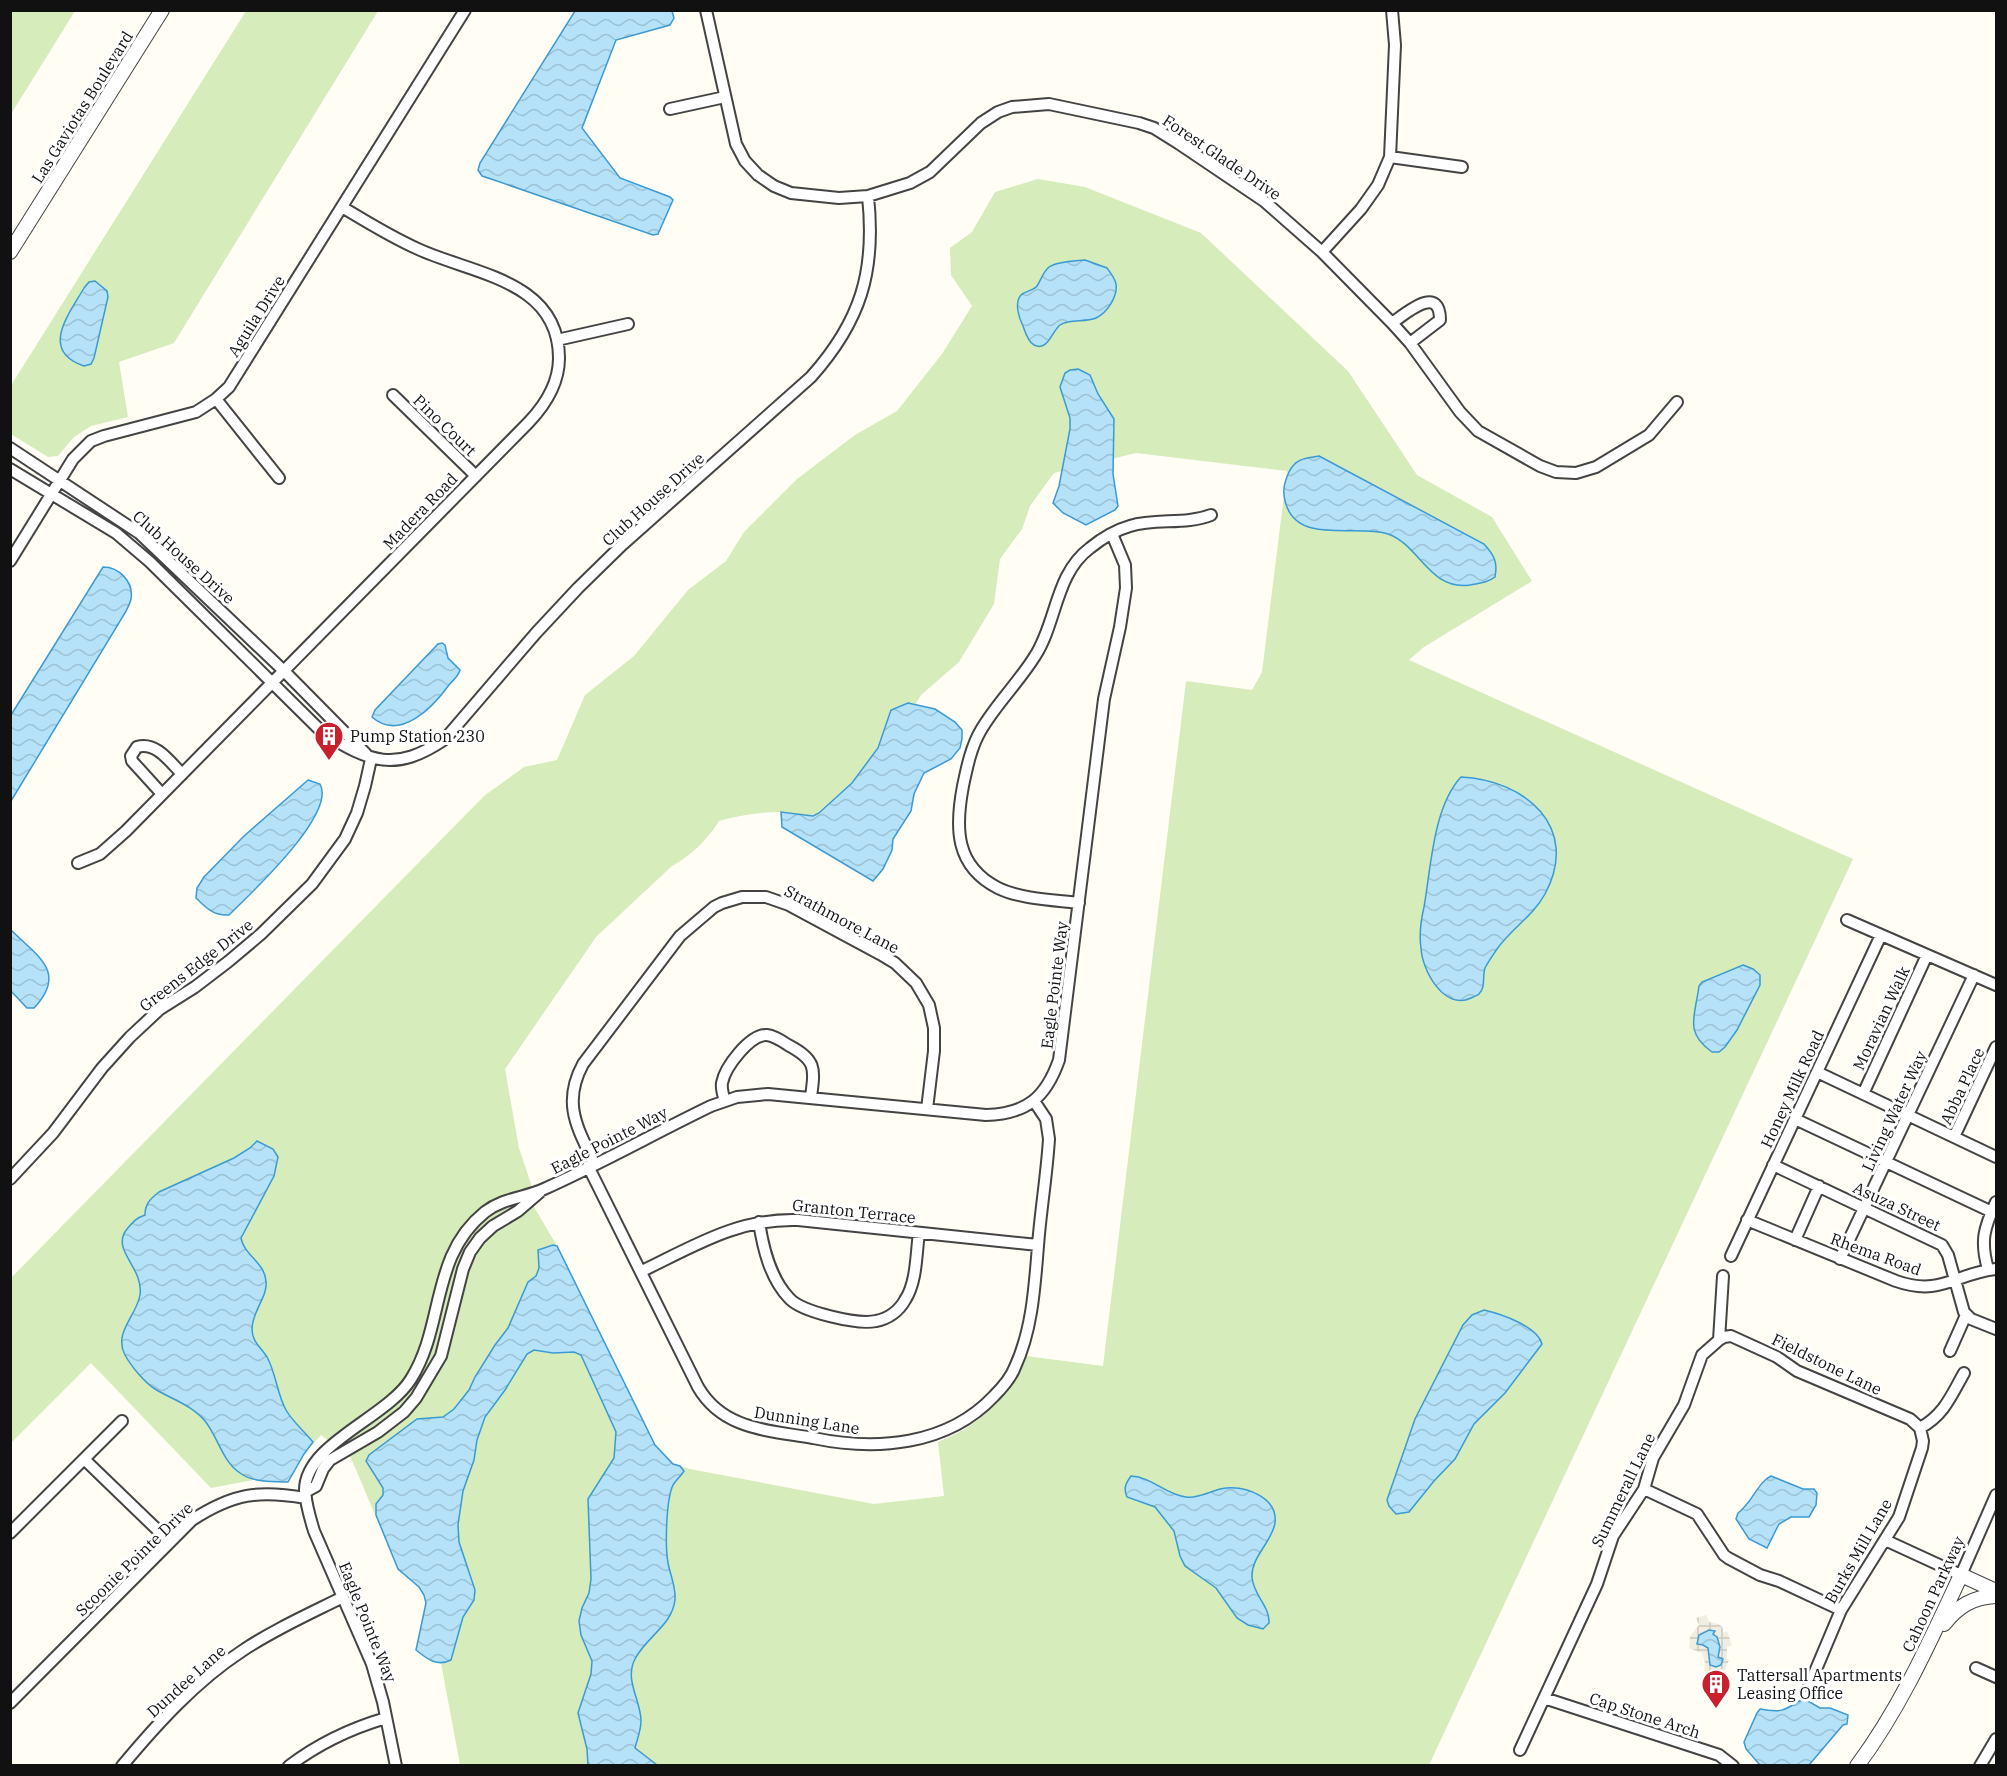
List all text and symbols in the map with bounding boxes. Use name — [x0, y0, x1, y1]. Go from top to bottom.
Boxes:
street label: Las Gaviotas Boulevard — [27, 27, 137, 187]
street label: Forest Glade Drive — [1159, 110, 1285, 204]
street label: Aguila Drive — [223, 272, 289, 360]
street label: Pino Court — [409, 390, 481, 460]
street label: Club House Drive — [598, 448, 708, 550]
street label: Madera Road — [379, 468, 462, 553]
street label: Club House Drive — [129, 506, 239, 608]
building icon: Pump Station 230 — [313, 720, 345, 762]
place label: Pump Station 230 — [350, 726, 485, 746]
street label: Strathmore Lane — [781, 880, 903, 958]
street label: Greens Edge Drive — [135, 914, 257, 1016]
street label: Eagle Pointe Way — [1036, 920, 1072, 1050]
street label: Moravian Walk — [1848, 962, 1914, 1073]
street label: Honey Milk Road — [1756, 1027, 1828, 1151]
street label: Abba Place — [1935, 1044, 1989, 1128]
street label: Living Water Way — [1857, 1047, 1931, 1174]
street label: Eagle Pointe Way — [547, 1102, 671, 1178]
street label: Asuza Street — [1850, 1177, 1944, 1235]
street label: Granton Terrace — [791, 1195, 917, 1227]
street label: Rhema Road — [1828, 1228, 1924, 1280]
street label: Fieldstone Lane — [1769, 1329, 1885, 1399]
street label: Dunning Lane — [753, 1402, 861, 1438]
street label: Summerall Lane — [1587, 1430, 1659, 1550]
street label: Burks Mill Lane — [1820, 1495, 1896, 1607]
street label: Scoonie Pointe Drive — [71, 1498, 197, 1620]
street label: Cahoon Parkway — [1897, 1533, 1969, 1655]
street label: Eagle Pointe Way — [335, 1559, 401, 1686]
street label: Dundee Lane — [142, 1640, 230, 1722]
place label: Tattersall Apartments Leasing Office — [1737, 1665, 1902, 1703]
building icon: Tattersall Apartments Leasing Office — [1700, 1668, 1732, 1710]
street label: Cap Stone Arch — [1587, 1688, 1703, 1742]

